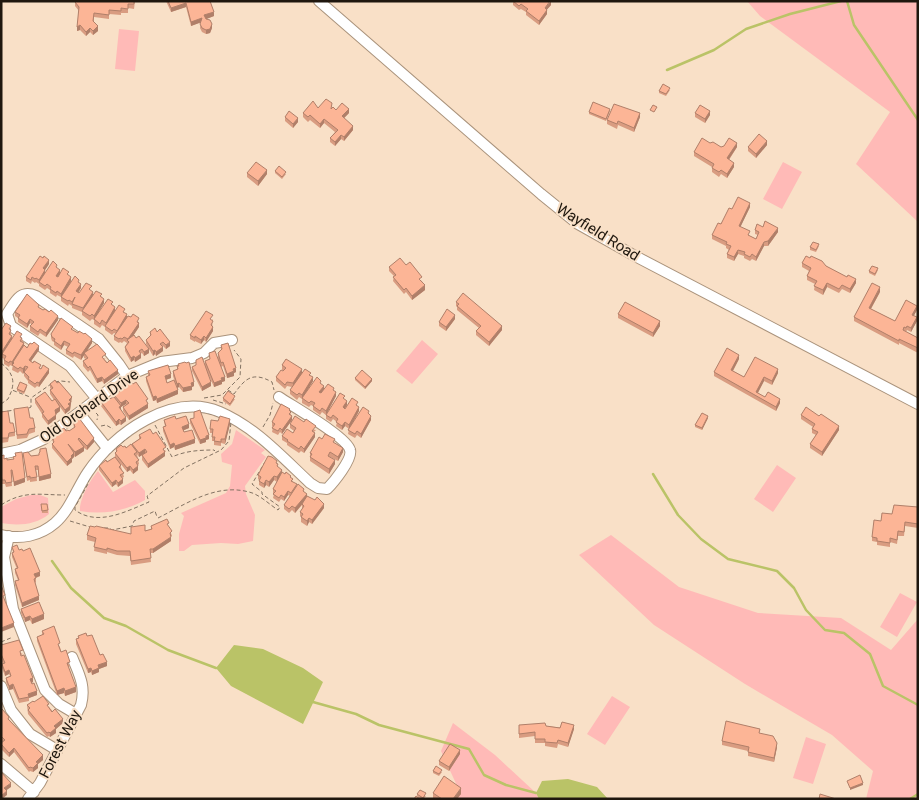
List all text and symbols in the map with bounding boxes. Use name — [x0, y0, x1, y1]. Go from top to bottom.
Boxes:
street label: Wayfield Road — [553, 199, 643, 265]
street label: Old Orchard Drive — [36, 365, 142, 447]
street label: Forest Way — [35, 707, 85, 781]

